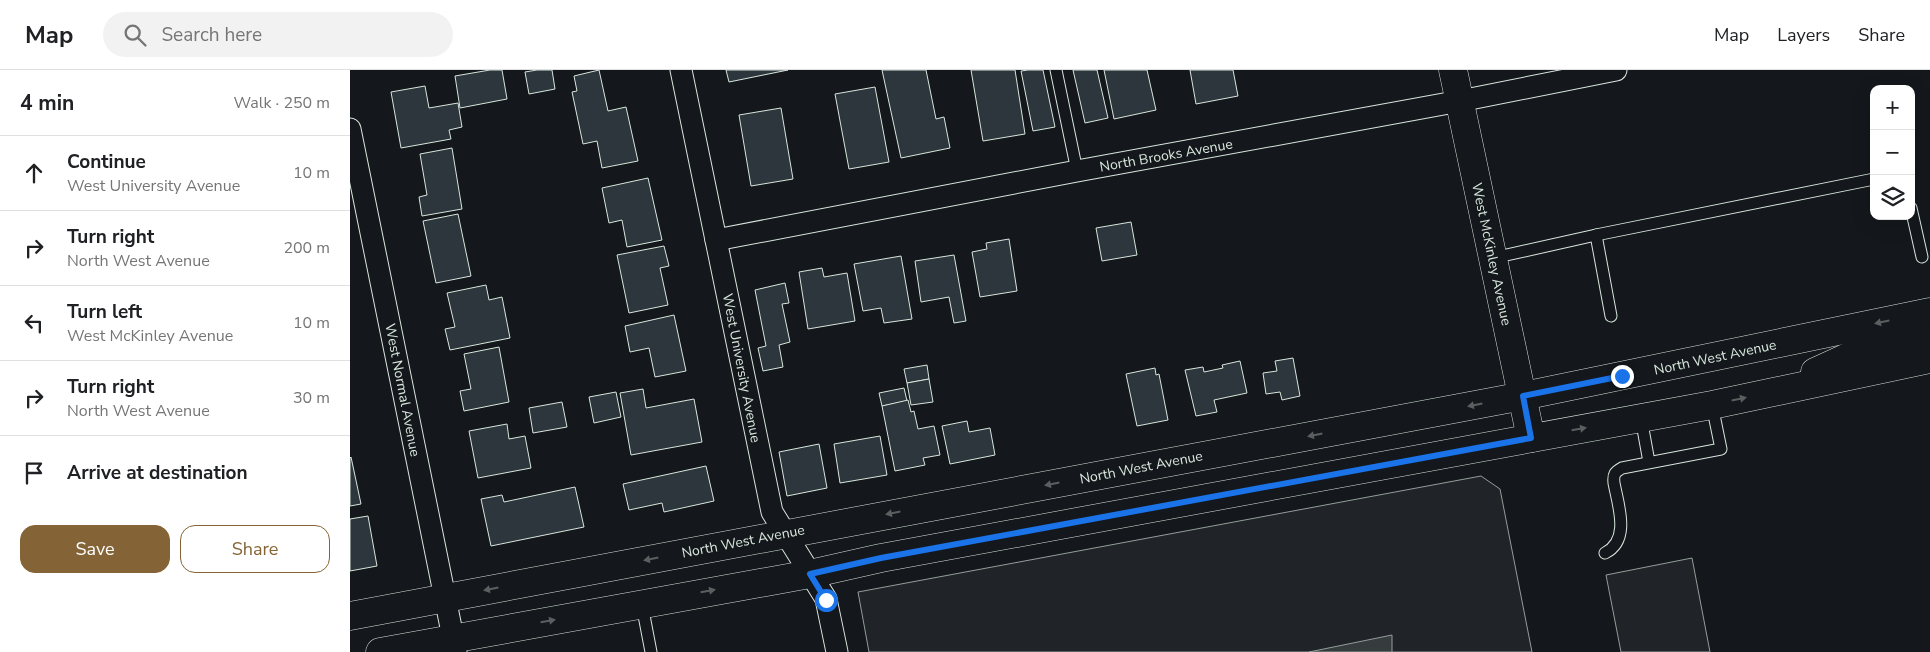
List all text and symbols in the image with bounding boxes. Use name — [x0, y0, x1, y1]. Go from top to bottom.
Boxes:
search box — [103, 12, 453, 57]
text: Map — [25, 19, 73, 51]
icon: search — [121, 21, 149, 49]
text: Search here — [161, 22, 262, 48]
text: Map — [1714, 23, 1749, 47]
text: Layers — [1777, 23, 1830, 47]
text: Share — [1858, 23, 1905, 47]
map controls — [1870, 85, 1915, 220]
button: + — [1870, 85, 1915, 130]
text: 4 min — [20, 89, 74, 117]
text: Walk · 250 m — [234, 92, 330, 114]
button: − — [1870, 130, 1915, 175]
street label: North Brooks Avenue — [1098, 134, 1234, 177]
text: Continue — [67, 149, 146, 175]
icon: ahead — [20, 159, 48, 187]
text: 10 m — [293, 162, 330, 184]
text: West University Avenue — [67, 175, 240, 197]
button: layers — [1870, 175, 1915, 220]
street label: West McKinley Avenue — [1467, 181, 1516, 327]
text: Turn right — [67, 224, 154, 250]
icon: right — [20, 234, 48, 262]
text: 200 m — [283, 237, 330, 259]
text: North West Avenue — [67, 250, 210, 272]
street label: West University Avenue — [718, 292, 765, 444]
text: Turn left — [67, 299, 142, 325]
icon: left — [20, 309, 48, 337]
text: 10 m — [293, 312, 330, 334]
one-way arrow — [1875, 318, 1890, 326]
street label: West Normal Avenue — [380, 322, 425, 458]
text: West McKinley Avenue — [67, 325, 233, 347]
street label: North West Avenue — [1652, 335, 1778, 380]
route end — [1611, 365, 1634, 388]
text: Turn right — [67, 374, 154, 400]
icon: right — [20, 384, 48, 412]
text: 30 m — [293, 387, 330, 409]
one-way arrow — [1731, 395, 1747, 403]
text: North West Avenue — [67, 400, 210, 422]
one-way arrow — [1467, 401, 1483, 409]
one-way arrow — [1571, 425, 1587, 433]
one-way arrow — [1307, 431, 1323, 439]
street label: North West Avenue — [1078, 446, 1204, 489]
icon: arrive — [20, 459, 48, 487]
text: Arrive at destination — [67, 460, 248, 486]
one-way arrow — [1044, 480, 1060, 488]
one-way arrow — [884, 510, 900, 518]
street label: North West Avenue — [680, 520, 806, 563]
button: Save — [20, 525, 170, 573]
button: Share — [180, 525, 330, 573]
one-way arrow — [642, 555, 658, 563]
one-way arrow — [482, 585, 498, 593]
one-way arrow — [701, 587, 717, 595]
route start — [815, 589, 838, 612]
one-way arrow — [541, 616, 557, 624]

